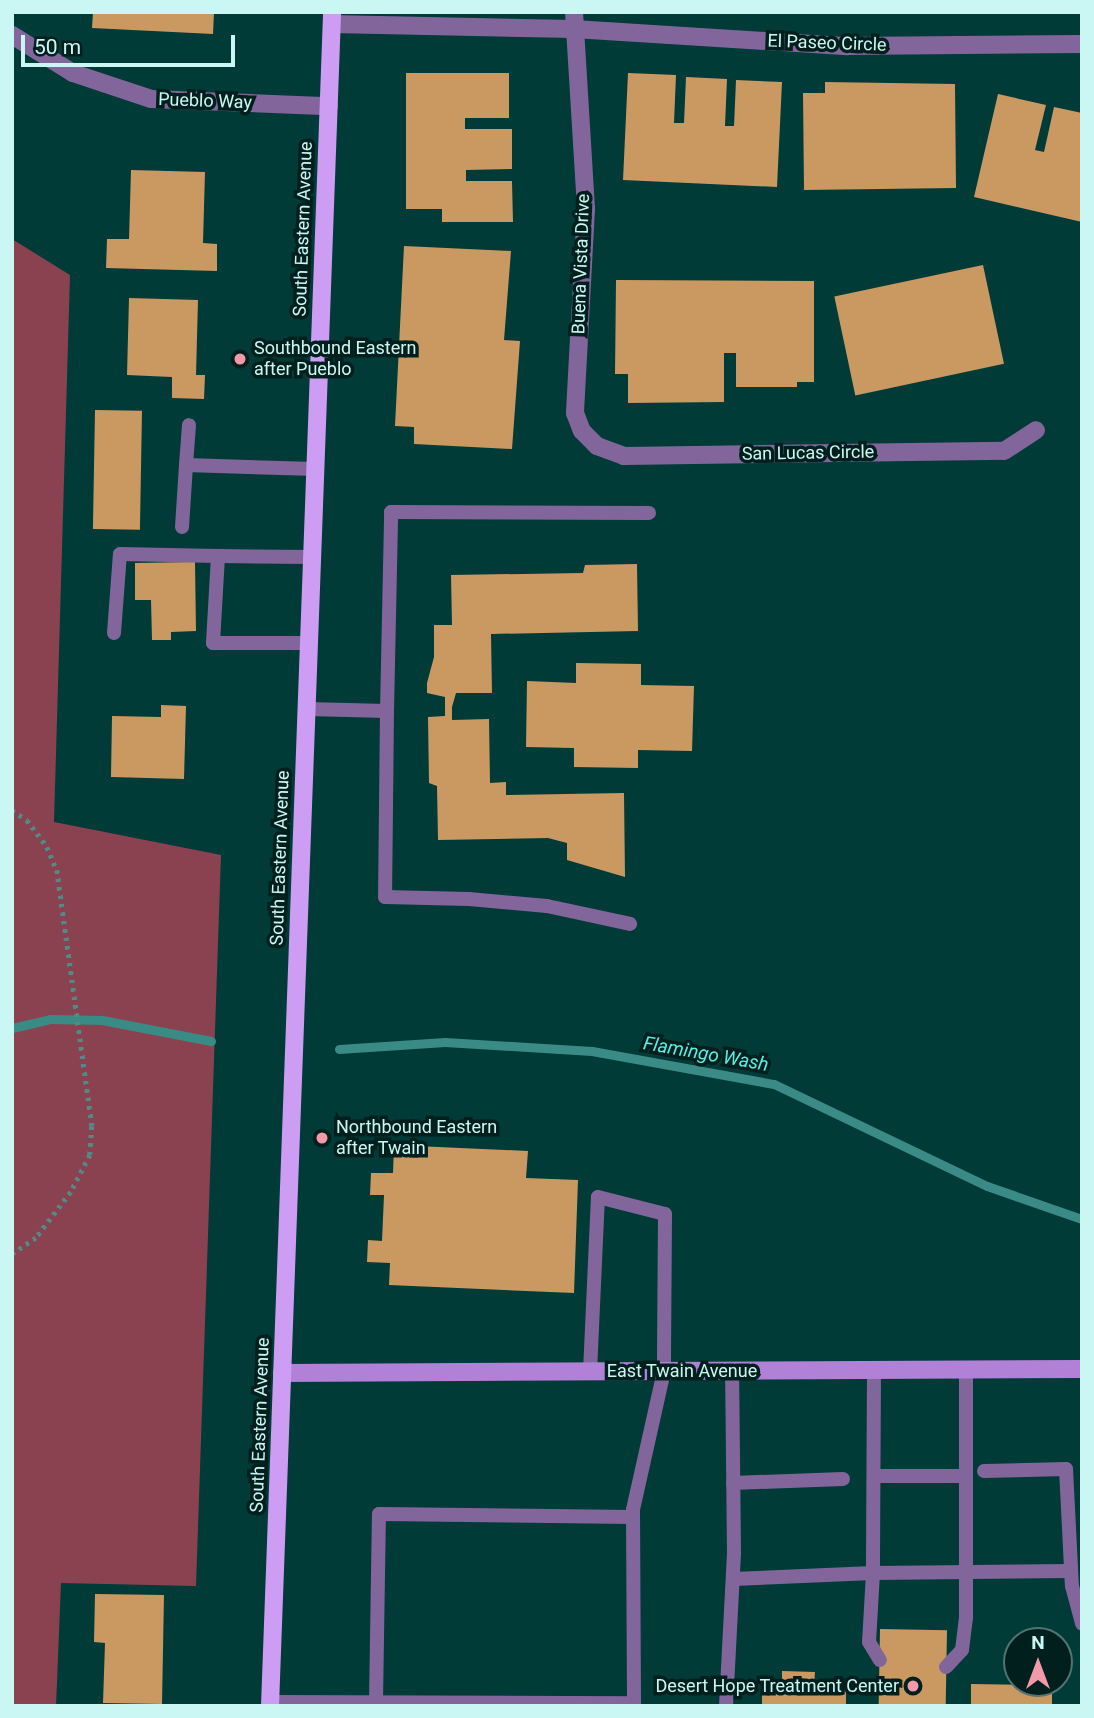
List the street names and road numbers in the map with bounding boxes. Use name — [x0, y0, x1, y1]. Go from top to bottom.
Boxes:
street label: El Paseo Circle — [767, 30, 887, 56]
street label: Pueblo Way — [158, 89, 252, 113]
street label: South Eastern Avenue — [289, 141, 317, 317]
street label: Buena Vista Drive — [568, 193, 594, 335]
street label: San Lucas Circle — [742, 441, 874, 465]
street label: South Eastern Avenue — [266, 770, 294, 946]
street label: South Eastern Avenue — [246, 1337, 274, 1513]
street label: East Twain Avenue — [607, 1360, 757, 1382]

